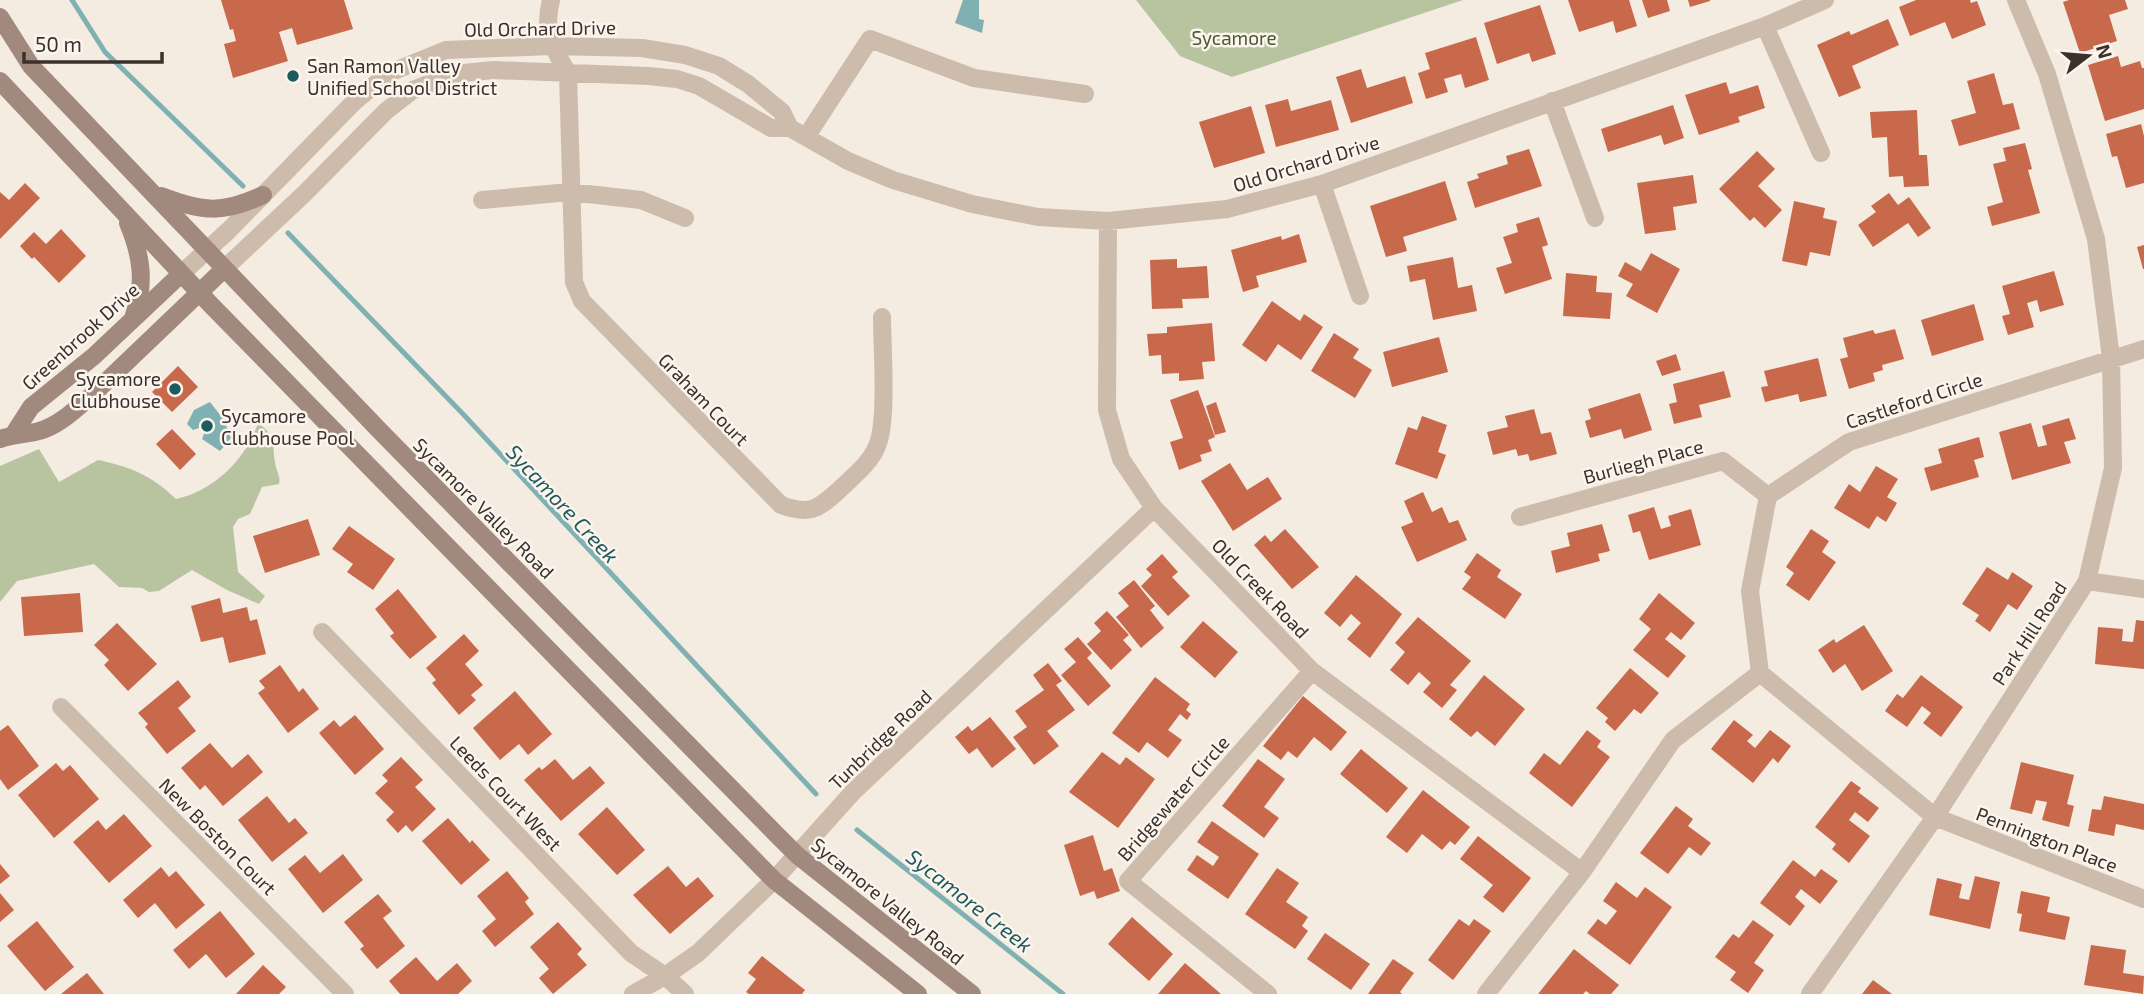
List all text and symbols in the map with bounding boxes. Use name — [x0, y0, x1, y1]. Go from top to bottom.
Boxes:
street label: Old Orchard Drive — [464, 15, 616, 41]
scale bar — [24, 21, 163, 65]
north arrow — [2053, 21, 2123, 91]
park label: Sycamore — [1191, 26, 1277, 49]
text: 50 m — [35, 31, 82, 56]
text: N — [2092, 41, 2118, 61]
place label: San Ramon Valley Unified School District — [307, 54, 497, 99]
marker: San Ramon Valley Unified School District — [285, 68, 301, 84]
street label: Old Orchard Drive — [1230, 130, 1382, 196]
street label: Greenbrook Drive — [17, 277, 143, 395]
street label: Graham Court — [654, 348, 754, 450]
place label: Sycamore Clubhouse — [70, 367, 161, 412]
street label: Castleford Circle — [1843, 367, 1985, 433]
marker: Sycamore Clubhouse — [167, 381, 183, 397]
place label: Sycamore Clubhouse Pool — [221, 404, 355, 449]
marker: Sycamore Clubhouse Pool — [199, 418, 215, 434]
street label: Sycamore Valley Road — [409, 433, 559, 583]
street label: Burliegh Place — [1580, 434, 1706, 488]
water label: Sycamore Creek — [501, 439, 624, 568]
street label: Old Creek Road — [1208, 533, 1314, 643]
street label: Park Hill Road — [1987, 577, 2071, 689]
street label: Tunbridge Road — [824, 684, 936, 794]
street label: Leeds Court West — [445, 731, 567, 855]
street label: Bridgewater Circle — [1112, 731, 1234, 865]
street label: New Boston Court — [155, 773, 281, 899]
street label: Pennington Place — [1973, 801, 2121, 877]
street label: Sycamore Valley Road — [807, 832, 969, 970]
water label: Sycamore Creek — [901, 843, 1038, 958]

